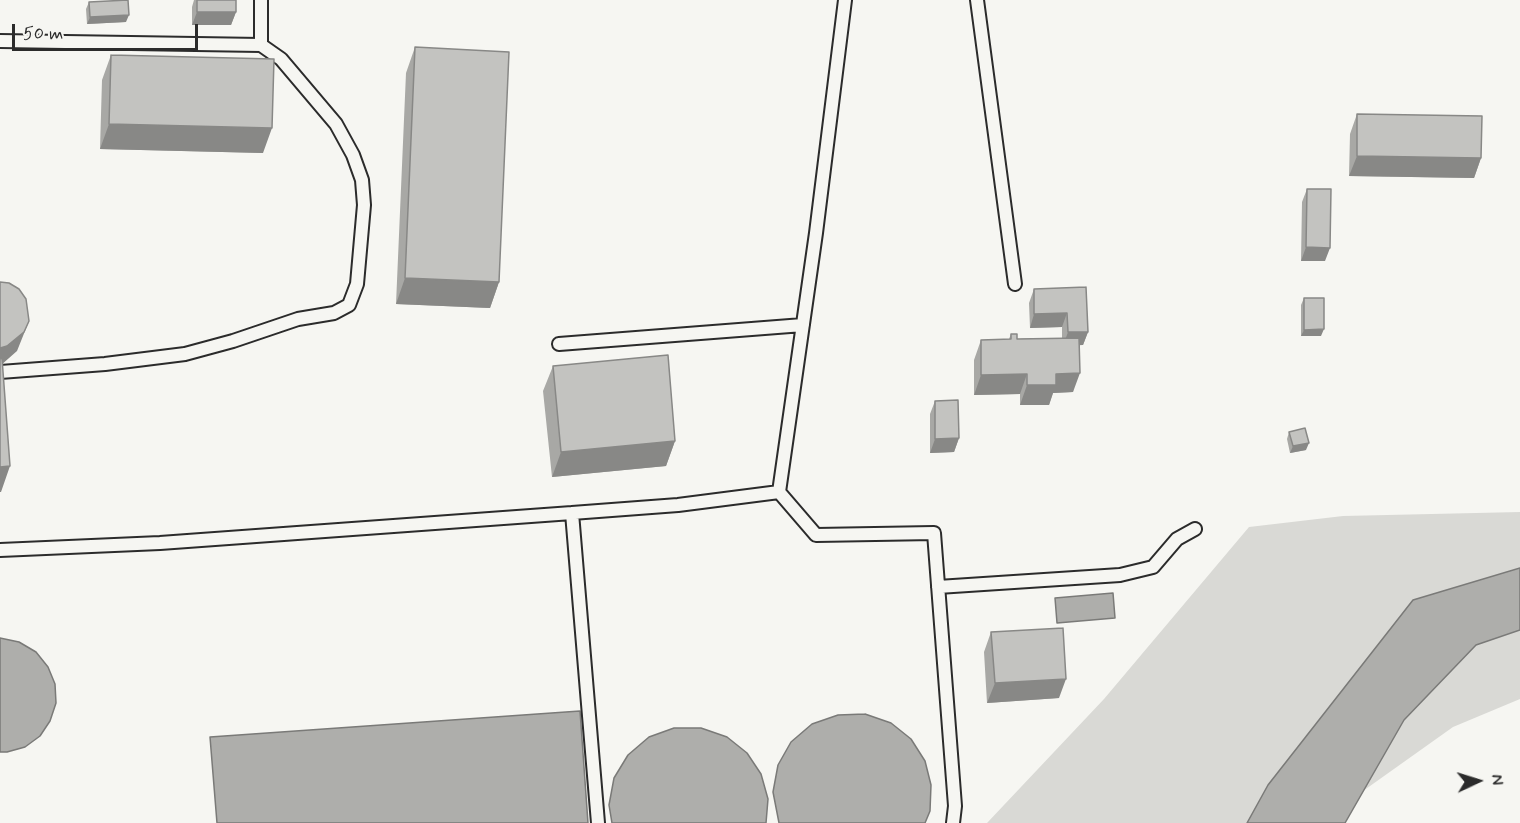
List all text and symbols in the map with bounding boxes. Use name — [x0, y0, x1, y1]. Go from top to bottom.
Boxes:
scale bar — [15, 12, 201, 50]
text: 50 m — [23, 22, 63, 46]
north arrow — [1448, 751, 1508, 811]
text: N — [1486, 774, 1507, 786]

